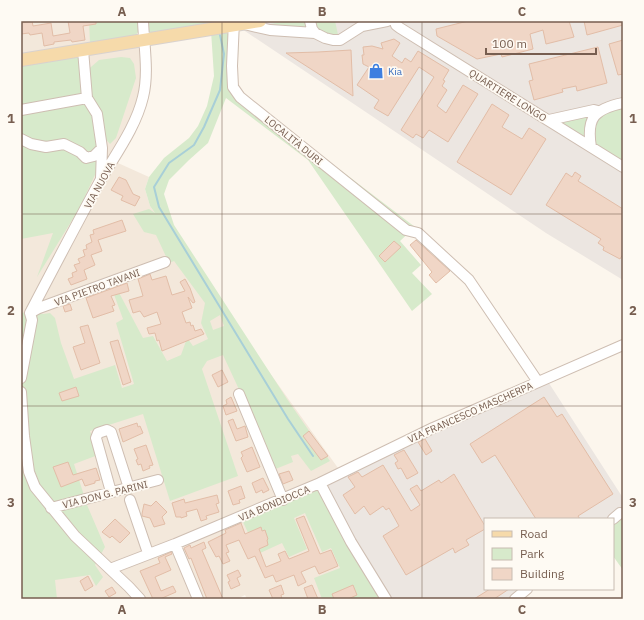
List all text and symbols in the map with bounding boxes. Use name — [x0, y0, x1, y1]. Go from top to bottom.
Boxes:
text: A — [118, 3, 127, 20]
text: B — [318, 3, 327, 20]
text: C — [518, 3, 527, 20]
scale bar — [486, 30, 596, 56]
text: 100 m — [492, 36, 527, 51]
shop icon: Kia — [367, 62, 385, 80]
place label: Kia — [388, 65, 403, 78]
street label: QUARTIERE LONGO — [466, 66, 549, 125]
text: 1 — [7, 110, 15, 127]
text: 1 — [629, 110, 637, 127]
street label: LOCALITÀ DURI — [262, 113, 325, 168]
street label: VIA NUOVA — [81, 159, 118, 211]
street label: VIA PIETRO TAVANI — [52, 266, 142, 309]
text: 2 — [7, 302, 15, 319]
text: 2 — [629, 302, 637, 319]
street label: VIA FRANCESCO MASCHERPA — [406, 379, 535, 446]
street label: VIA DON G. PARINI — [61, 478, 149, 511]
street label: VIA BONDIOCCA — [237, 482, 312, 524]
text: 3 — [7, 494, 15, 511]
text: 3 — [629, 494, 637, 511]
legend — [484, 518, 614, 590]
text: Road — [520, 526, 548, 541]
text: Park — [520, 546, 545, 561]
text: Building — [520, 566, 565, 581]
text: A — [118, 601, 127, 618]
text: B — [318, 601, 327, 618]
text: C — [518, 601, 527, 618]

